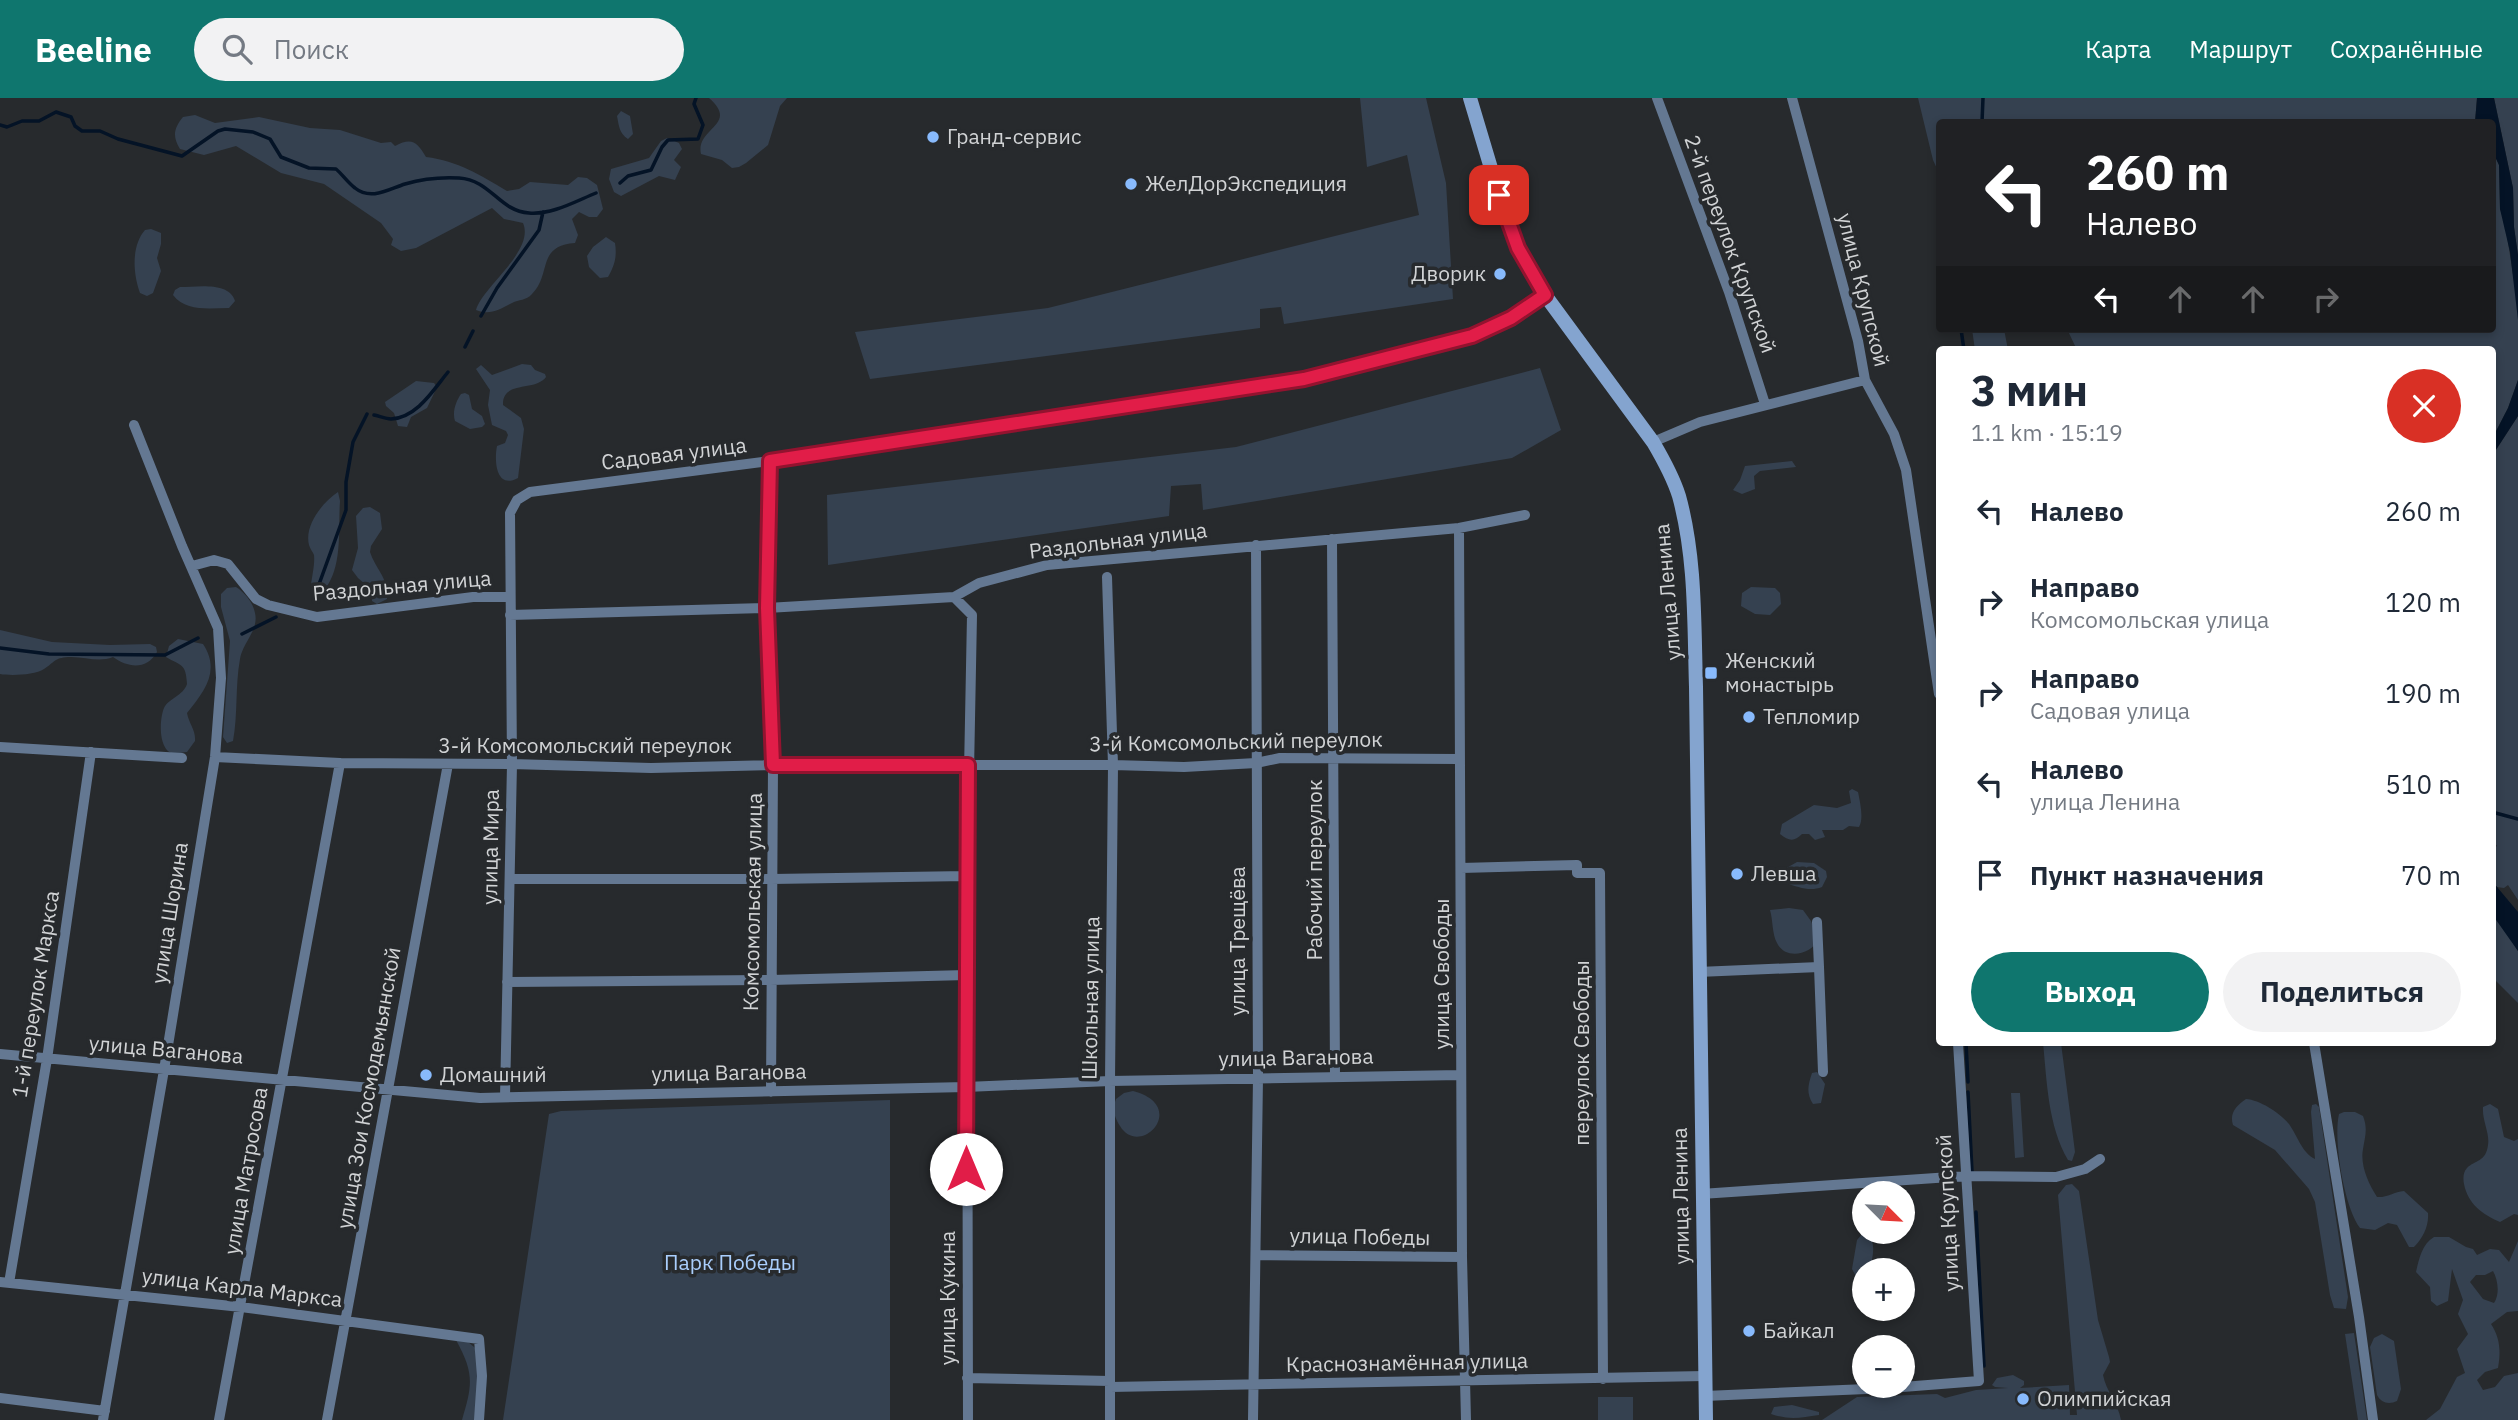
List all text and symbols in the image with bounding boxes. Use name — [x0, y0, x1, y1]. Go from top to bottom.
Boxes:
search box — [194, 18, 684, 81]
text: Beeline — [35, 28, 152, 71]
icon: search — [218, 30, 256, 68]
text: Поиск — [274, 32, 349, 66]
text: Карта — [2085, 33, 2151, 65]
text: Маршрут — [2189, 33, 2292, 65]
text: Сохранённые — [2330, 33, 2483, 65]
place label: Гранд-сервис — [947, 122, 1081, 150]
marker: Гранд-сервис — [925, 129, 941, 145]
street label: 2-й переулок Крупской — [1678, 131, 1783, 357]
text: 260 m — [2086, 140, 2230, 203]
icon: left — [1971, 147, 2062, 238]
pin — [1469, 165, 1529, 225]
place label: ЖелДорЭкспедиция — [1145, 169, 1347, 197]
marker: ЖелДорЭкспедиция — [1123, 176, 1139, 192]
icon: arrive — [1480, 176, 1518, 214]
text: Налево — [2086, 202, 2197, 244]
street label: улица Крупской — [1831, 210, 1897, 370]
place label: Дворик — [1411, 259, 1486, 287]
marker: Дворик — [1492, 266, 1508, 282]
icon: left — [2088, 280, 2126, 318]
icon: ahead — [2161, 280, 2199, 318]
icon: ahead — [2234, 280, 2272, 318]
icon: right — [2307, 280, 2345, 318]
text: 3 мин — [1971, 363, 2088, 418]
button: close — [2387, 369, 2461, 443]
text: 1.1 km · 15:19 — [1971, 417, 2123, 447]
street label: Садовая улица — [600, 430, 748, 476]
icon: left — [1971, 492, 2009, 530]
text: Налево — [2030, 494, 2124, 528]
text: 260 m — [2385, 494, 2461, 528]
street label: Раздольная улица — [1027, 515, 1209, 565]
street label: улица Ленина — [1647, 522, 1687, 662]
street label: Раздольная улица — [311, 563, 492, 607]
text: Направо — [2030, 570, 2139, 604]
icon: right — [1971, 583, 2009, 621]
text: 120 m — [2385, 585, 2461, 619]
text: Комсомольская улица — [2030, 604, 2269, 634]
place label: Женский монастырь — [1725, 646, 1834, 698]
text: Направо — [2030, 661, 2139, 695]
marker: Женский монастырь — [1703, 665, 1719, 681]
icon: right — [1971, 674, 2009, 712]
text: 190 m — [2385, 676, 2461, 710]
text: Садовая улица — [2030, 695, 2190, 725]
place label: Тепломир — [1763, 702, 1860, 730]
marker: Тепломир — [1741, 709, 1757, 725]
street label: 3-й Комсомольский переулок — [1089, 724, 1383, 758]
street label: 3-й Комсомольский переулок — [438, 731, 732, 759]
text: Налево — [2030, 752, 2124, 786]
icon: left — [1971, 765, 2009, 803]
text: 510 m — [2385, 767, 2461, 801]
street label: Рабочий переулок — [1300, 780, 1328, 960]
text: улица Ленина — [2030, 786, 2180, 816]
street label: улица Мира — [475, 789, 505, 905]
street label: Комсомольская улица — [736, 792, 768, 1011]
street label: улица Шорина — [144, 840, 194, 986]
icon: arrive — [1971, 856, 2009, 894]
text: Пункт назначения — [2030, 858, 2264, 892]
text: 70 m — [2401, 858, 2461, 892]
place label: Левша — [1751, 859, 1817, 887]
street label: улица Трещёва — [1223, 866, 1251, 1016]
marker: Левша — [1729, 866, 1745, 882]
street label: 1-й переулок Маркса — [5, 888, 65, 1099]
street label: улица Свободы — [1427, 898, 1455, 1050]
street label: Школьная улица — [1075, 916, 1105, 1080]
street label: улица Зои Космодемьянской — [329, 945, 407, 1231]
button: Выход — [1971, 952, 2209, 1032]
button: Поделиться — [2223, 952, 2461, 1032]
street label: переулок Свободы — [1567, 960, 1595, 1146]
street label: улица Ваганова — [88, 1028, 245, 1070]
street label: улица Ваганова — [1218, 1042, 1374, 1072]
street label: улица Ваганова — [651, 1057, 807, 1087]
place label: Домашний — [440, 1060, 547, 1088]
marker: Домашний — [418, 1067, 434, 1083]
street label: улица Матросова — [216, 1085, 274, 1257]
street label: улица Ленина — [1665, 1127, 1695, 1265]
position arrow — [929, 1132, 1003, 1206]
street label: улица Крупской — [1929, 1134, 1965, 1292]
north arrow — [1852, 1181, 1914, 1244]
map controls — [1852, 1181, 1915, 1398]
street label: улица Победы — [1289, 1221, 1431, 1251]
street label: улица Кукина — [933, 1231, 961, 1365]
park label: Парк Победы — [664, 1248, 796, 1276]
button: + — [1852, 1258, 1915, 1321]
street label: улица Карла Маркса — [140, 1261, 344, 1313]
place label: Байкал — [1763, 1316, 1835, 1344]
marker: Байкал — [1741, 1323, 1757, 1339]
button: − — [1852, 1335, 1915, 1398]
street label: Краснознамённая улица — [1286, 1346, 1528, 1378]
place label: Олимпийская — [2037, 1384, 2172, 1412]
marker: Олимпийская — [2015, 1391, 2031, 1407]

